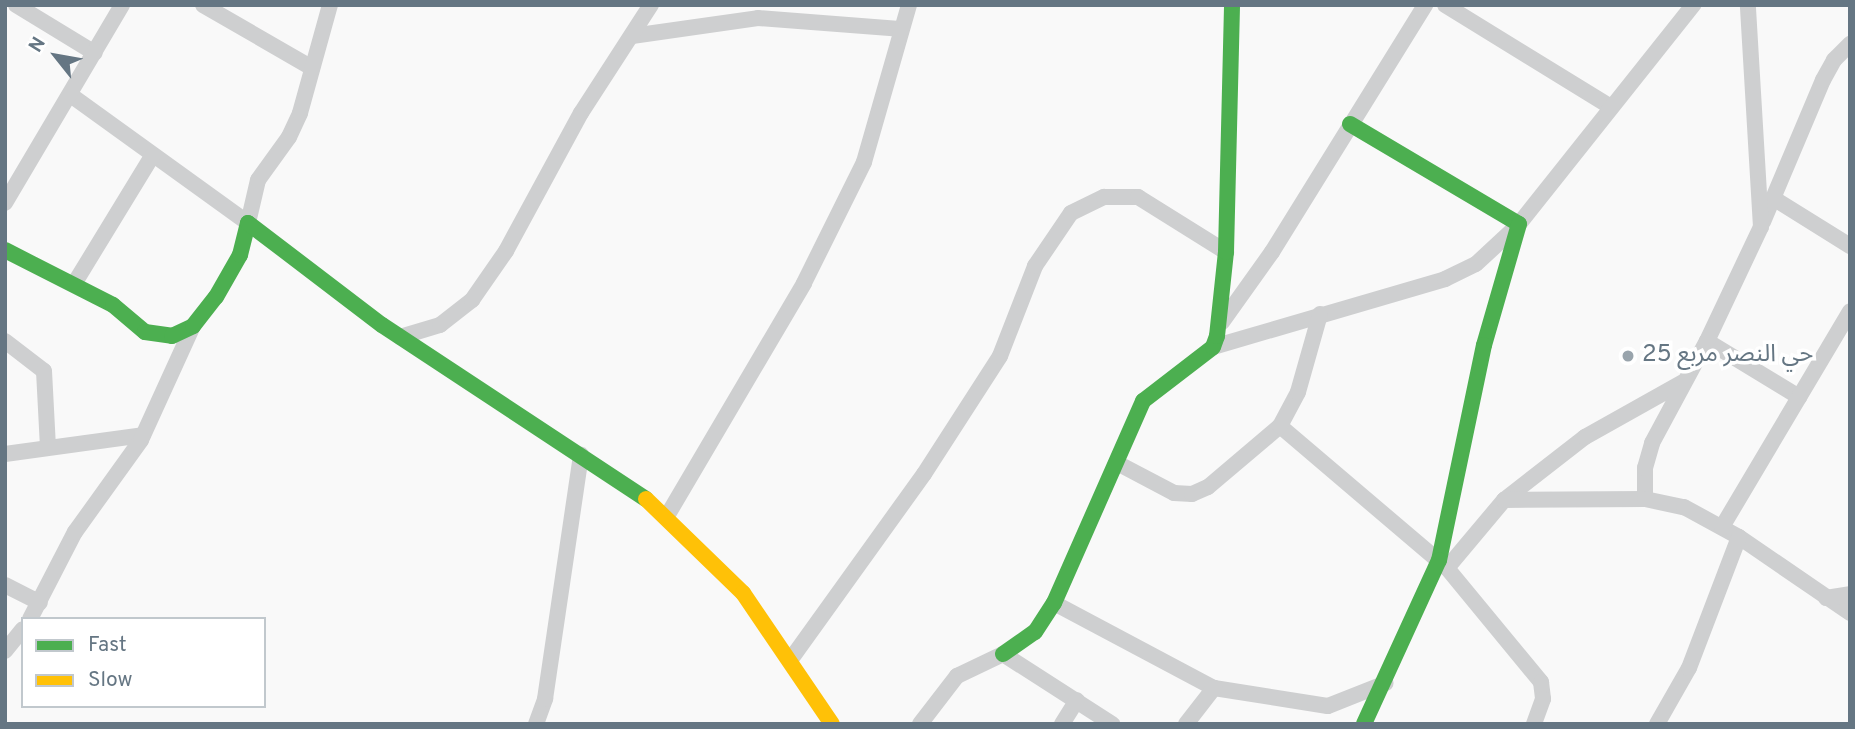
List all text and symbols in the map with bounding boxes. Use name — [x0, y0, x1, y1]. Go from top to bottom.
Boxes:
north arrow — [21, 21, 91, 91]
text: N — [24, 33, 52, 57]
place label: حي النصر مربع 25 — [1642, 342, 1813, 370]
marker: حي النصر مربع 25 — [1620, 348, 1636, 364]
legend — [21, 617, 266, 708]
text: Fast — [88, 632, 127, 659]
text: Slow — [88, 667, 133, 694]

